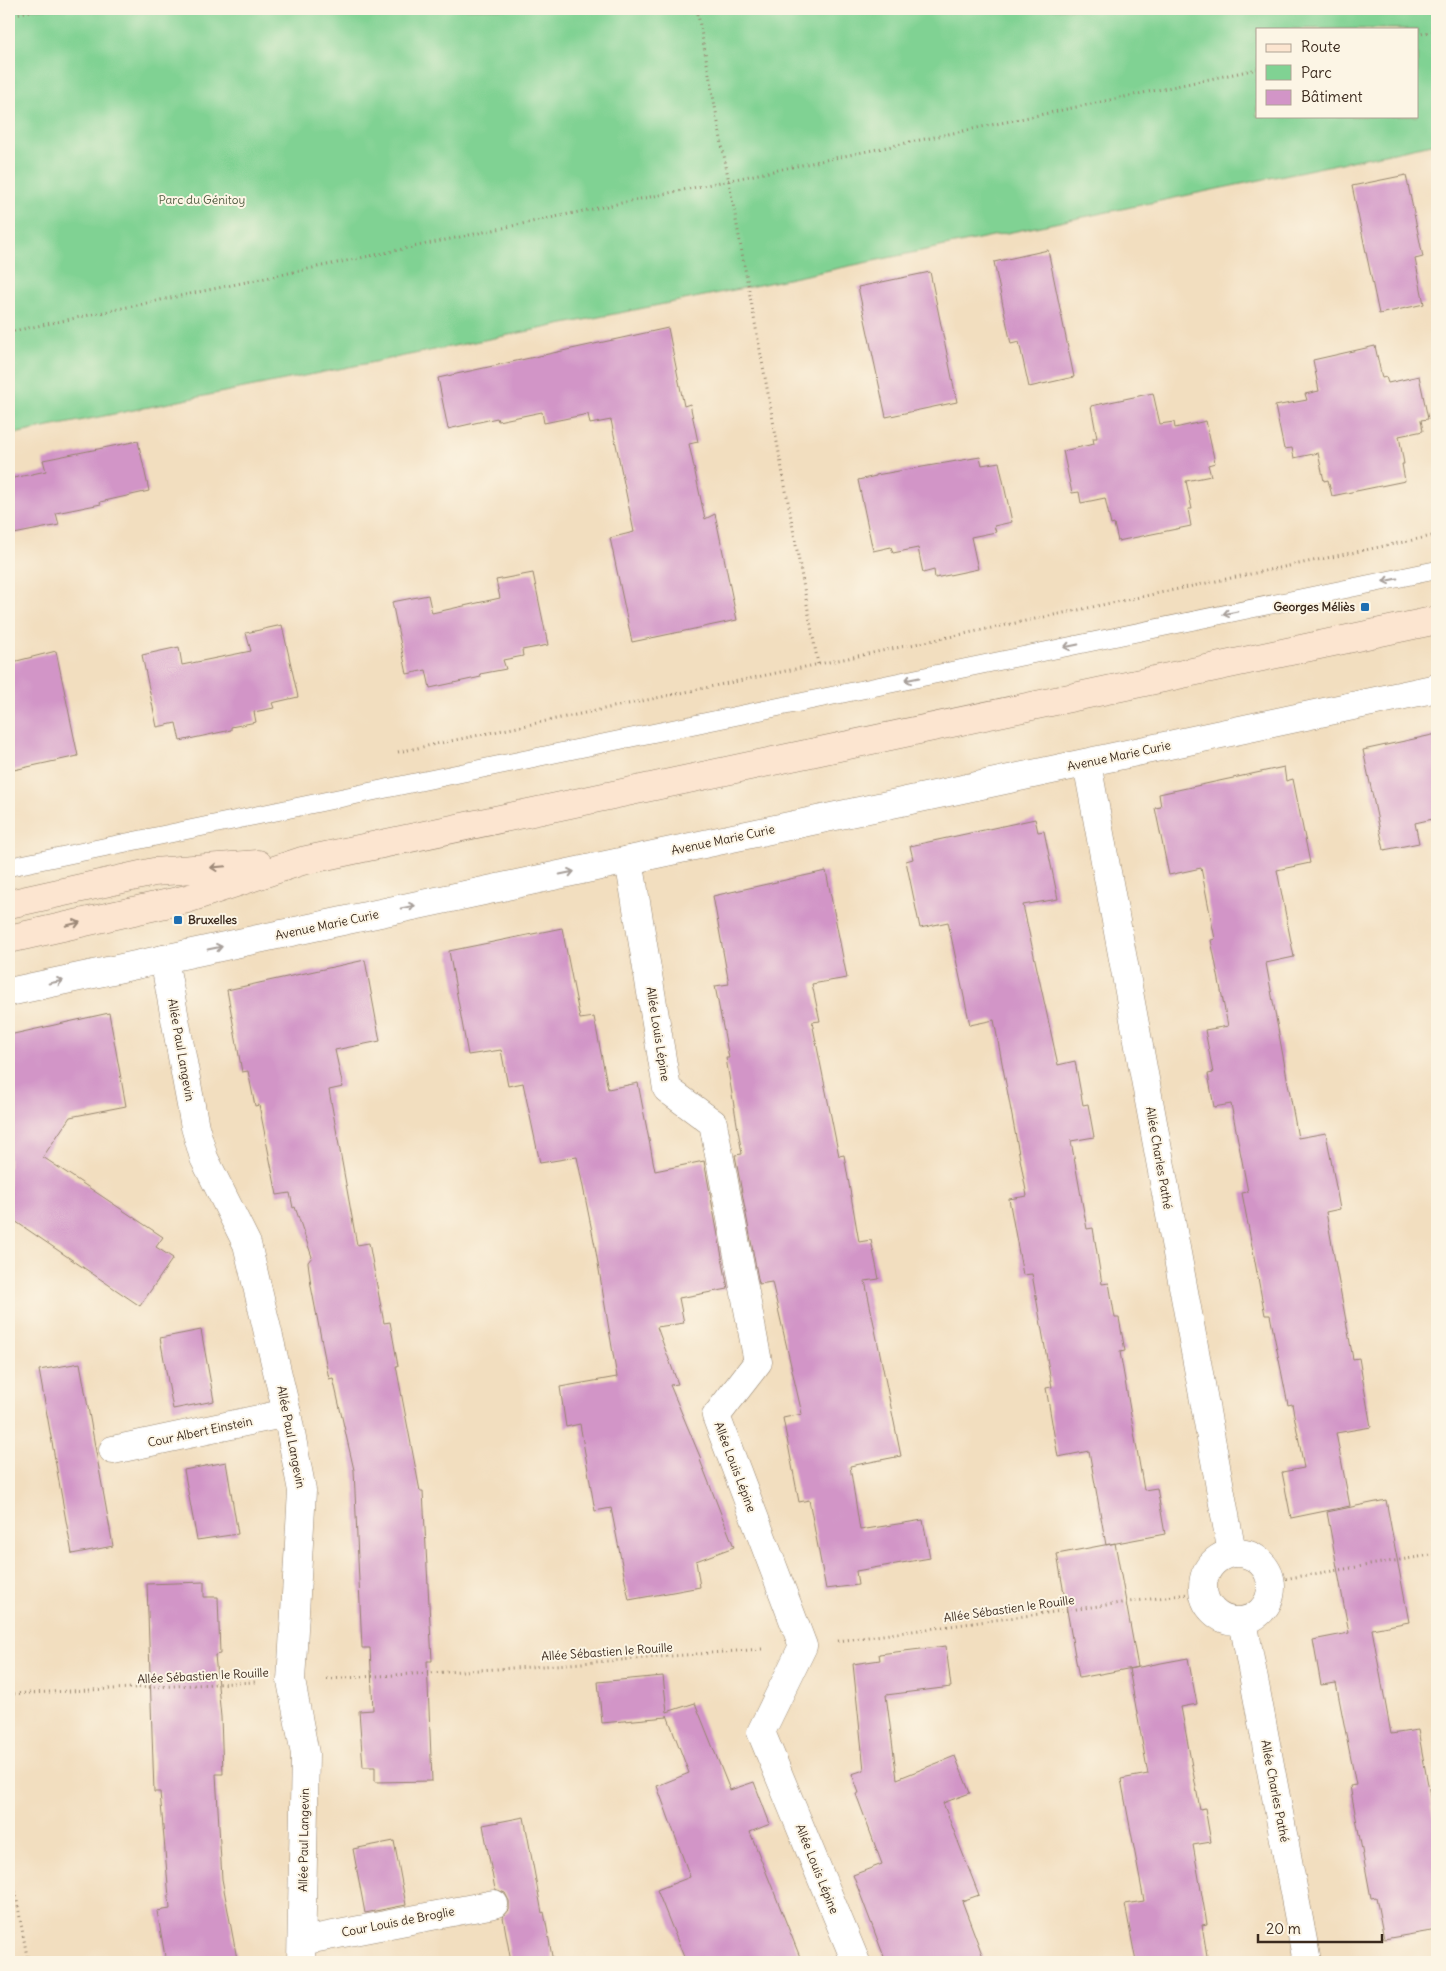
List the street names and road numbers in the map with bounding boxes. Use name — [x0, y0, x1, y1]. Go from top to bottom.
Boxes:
street label: Avenue Marie Curie — [1066, 737, 1172, 774]
street label: Avenue Marie Curie — [670, 821, 776, 858]
street label: Avenue Marie Curie — [274, 906, 380, 943]
street label: Allée Louis Lépine — [644, 986, 673, 1082]
street label: Allée Paul Langevin — [165, 997, 198, 1102]
street label: Allée Charles Pathé — [1143, 1105, 1176, 1210]
street label: Allée Paul Langevin — [274, 1384, 309, 1489]
street label: Cour Albert Einstein — [146, 1413, 254, 1450]
street label: Allée Louis Lépine — [711, 1420, 760, 1514]
street label: Allée Sébastien le Rouille — [943, 1592, 1075, 1625]
street label: Allée Sébastien le Rouille — [541, 1639, 673, 1664]
street label: Allée Sébastien le Rouille — [137, 1665, 269, 1686]
street label: Allée Charles Pathé — [1258, 1738, 1293, 1843]
street label: Allée Paul Langevin — [295, 1788, 312, 1892]
street label: Allée Louis Lépine — [793, 1822, 842, 1916]
street label: Cour Louis de Broglie — [340, 1903, 456, 1940]

